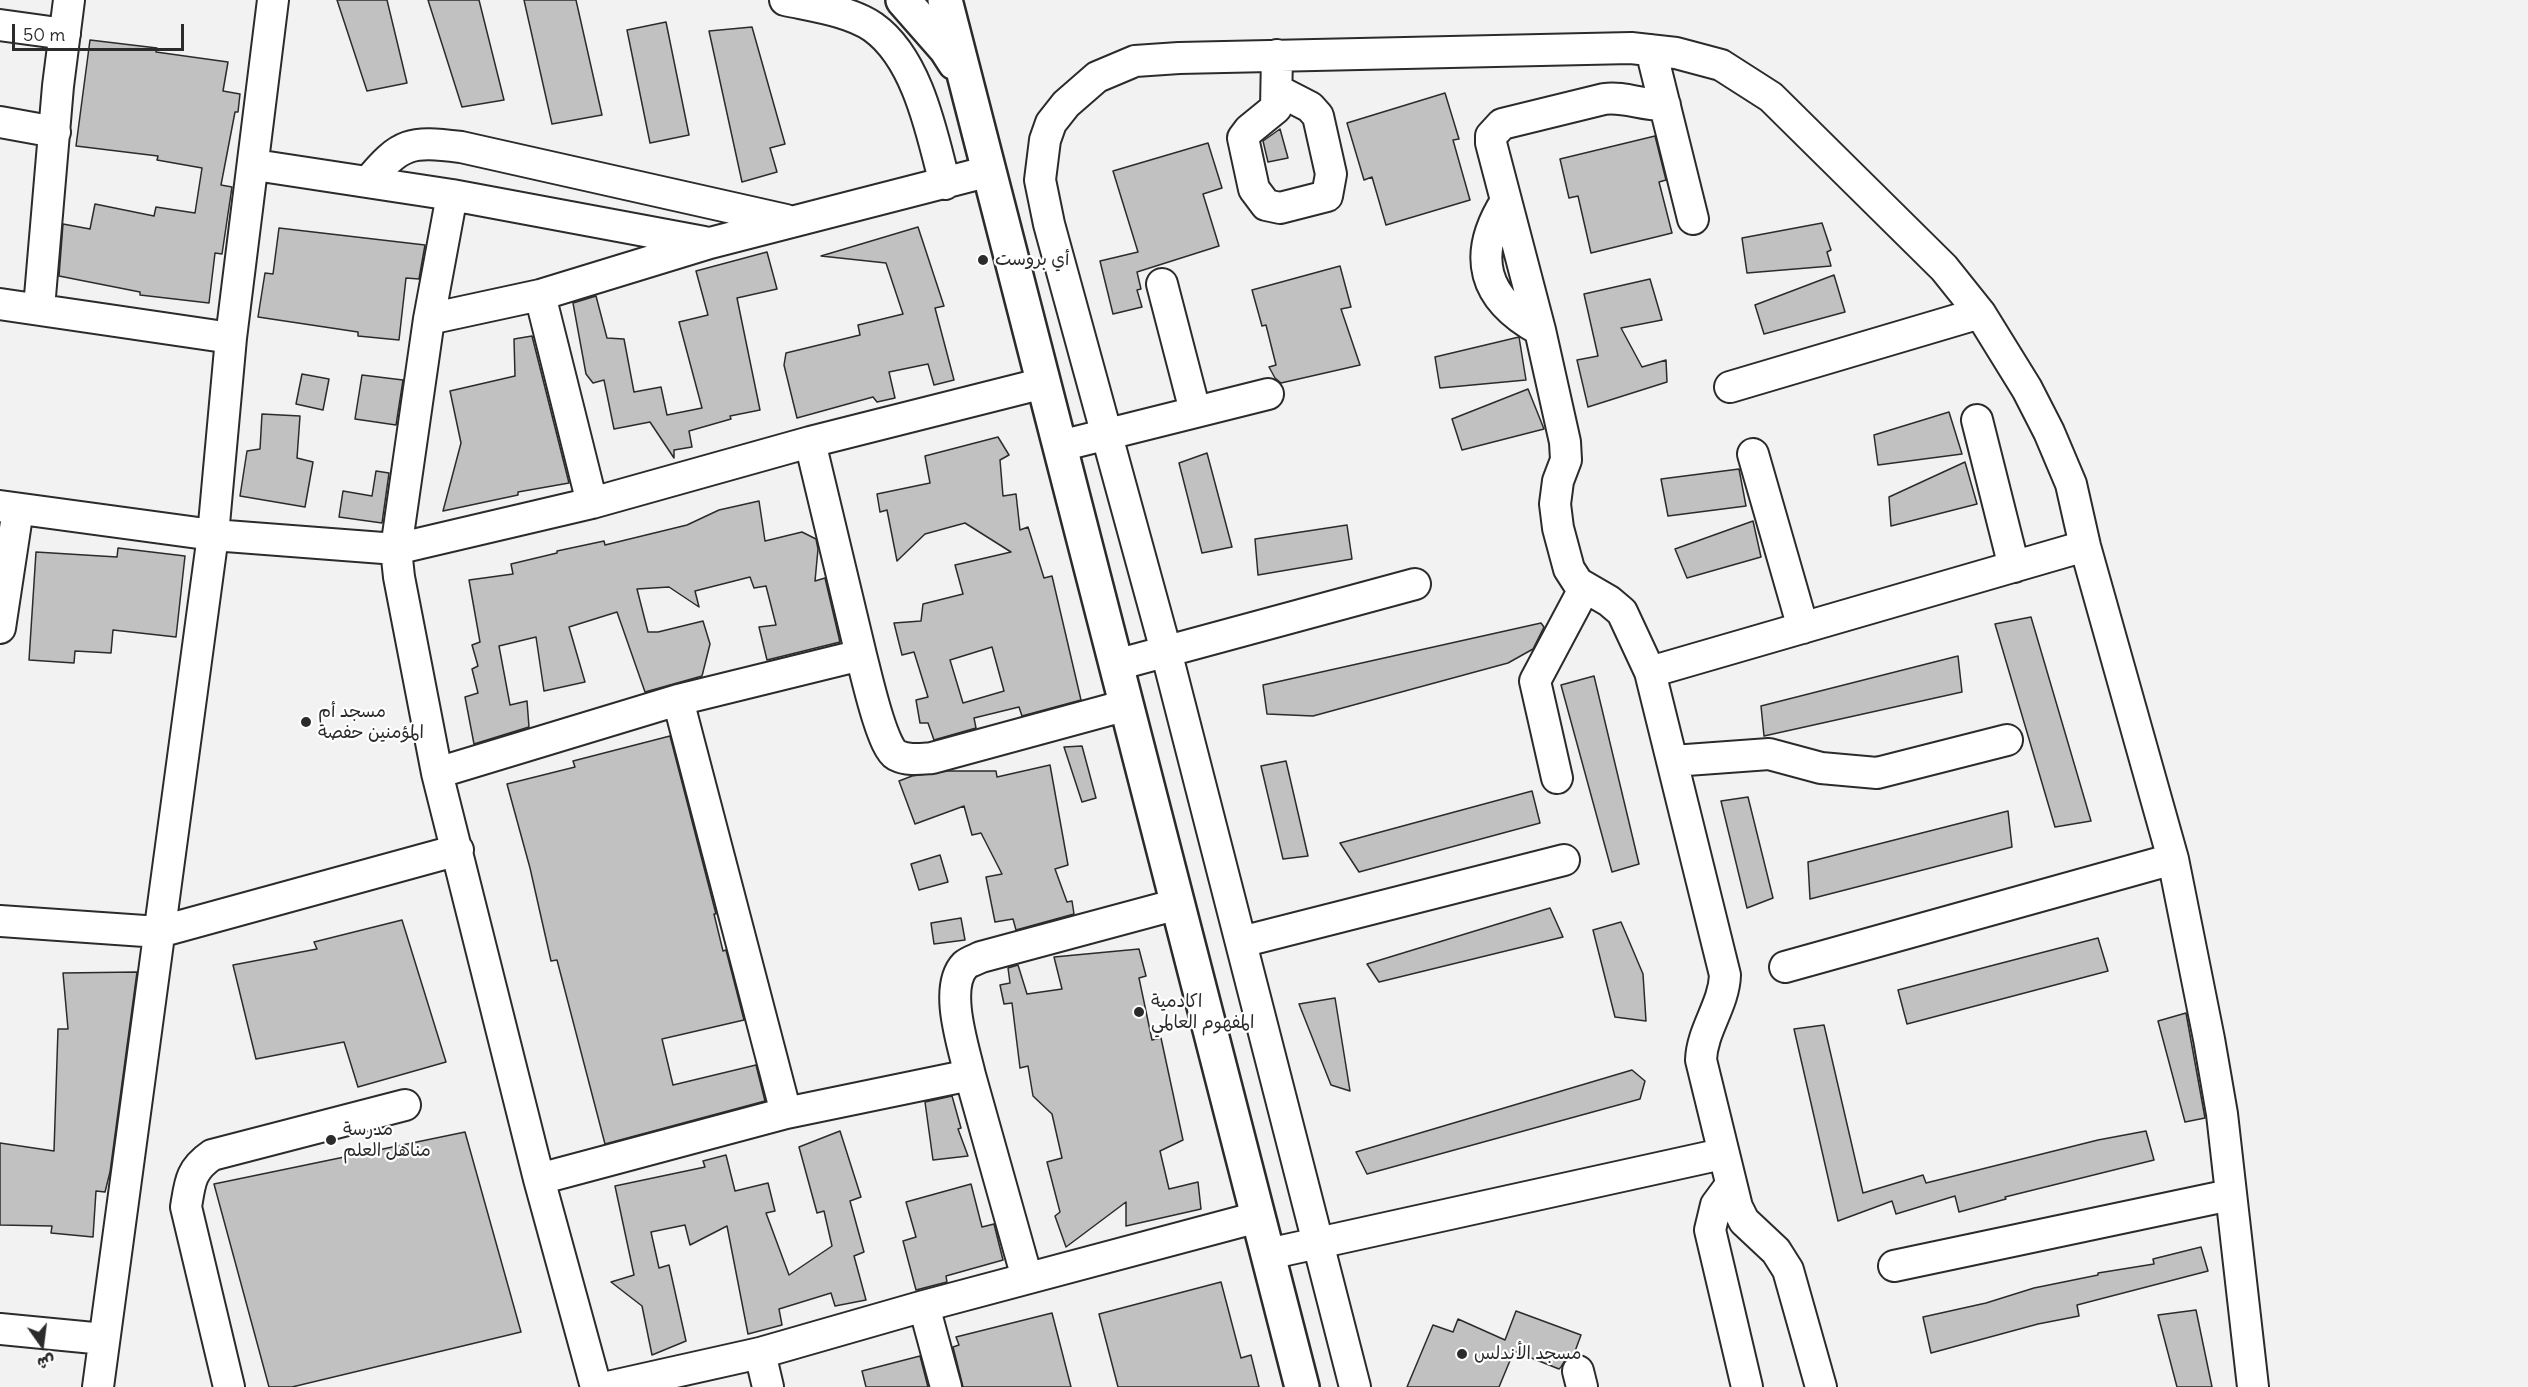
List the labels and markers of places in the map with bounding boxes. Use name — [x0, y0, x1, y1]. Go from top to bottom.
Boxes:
place label: أي بروست — [995, 249, 1069, 271]
marker: أي بروست — [976, 253, 990, 267]
place label: مسجد أم المؤمنين حفصة — [318, 701, 424, 744]
marker: مسجد أم المؤمنين حفصة — [299, 715, 313, 729]
place label: اكادمية المفهوم العالمي — [1151, 991, 1254, 1034]
marker: اكادمية المفهوم العالمي — [1132, 1005, 1146, 1019]
place label: مدرسة مناهل العلم — [343, 1119, 431, 1162]
marker: مدرسة مناهل العلم — [324, 1133, 338, 1147]
place label: مسجد الأندلس — [1474, 1343, 1581, 1365]
marker: مسجد الأندلس — [1455, 1347, 1469, 1361]

